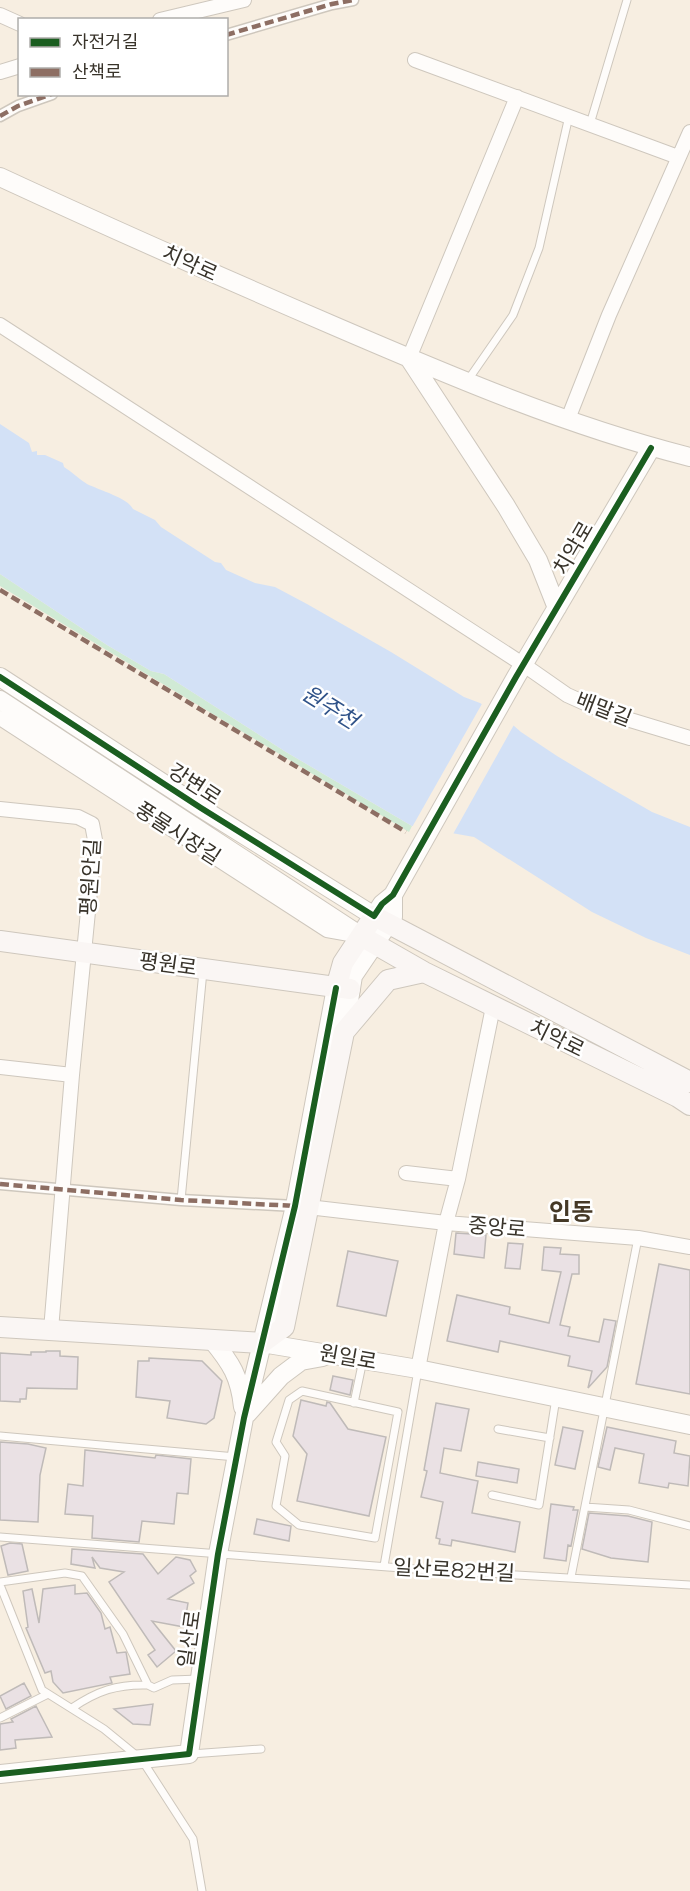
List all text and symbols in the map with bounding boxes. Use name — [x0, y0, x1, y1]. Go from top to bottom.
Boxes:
legend — [18, 18, 228, 96]
text: 자전거길 — [72, 31, 138, 53]
text: 산책로 — [72, 61, 122, 83]
street label: 치악로 — [158, 240, 222, 286]
street label: 치악로 — [548, 517, 598, 579]
water label: 원주천 — [297, 679, 365, 736]
street label: 배말길 — [572, 687, 636, 731]
street label: 강변로 — [164, 758, 226, 810]
street label: 풍물시장길 — [131, 796, 225, 870]
street label: 평원안길 — [75, 838, 105, 916]
street label: 평원로 — [138, 948, 198, 980]
street label: 치악로 — [525, 1014, 589, 1062]
district label: 인동 — [549, 1197, 593, 1226]
street label: 중앙로 — [467, 1212, 527, 1242]
street label: 원일로 — [317, 1340, 379, 1374]
street label: 일산로82번길 — [392, 1554, 516, 1586]
street label: 일산로 — [173, 1609, 205, 1669]

